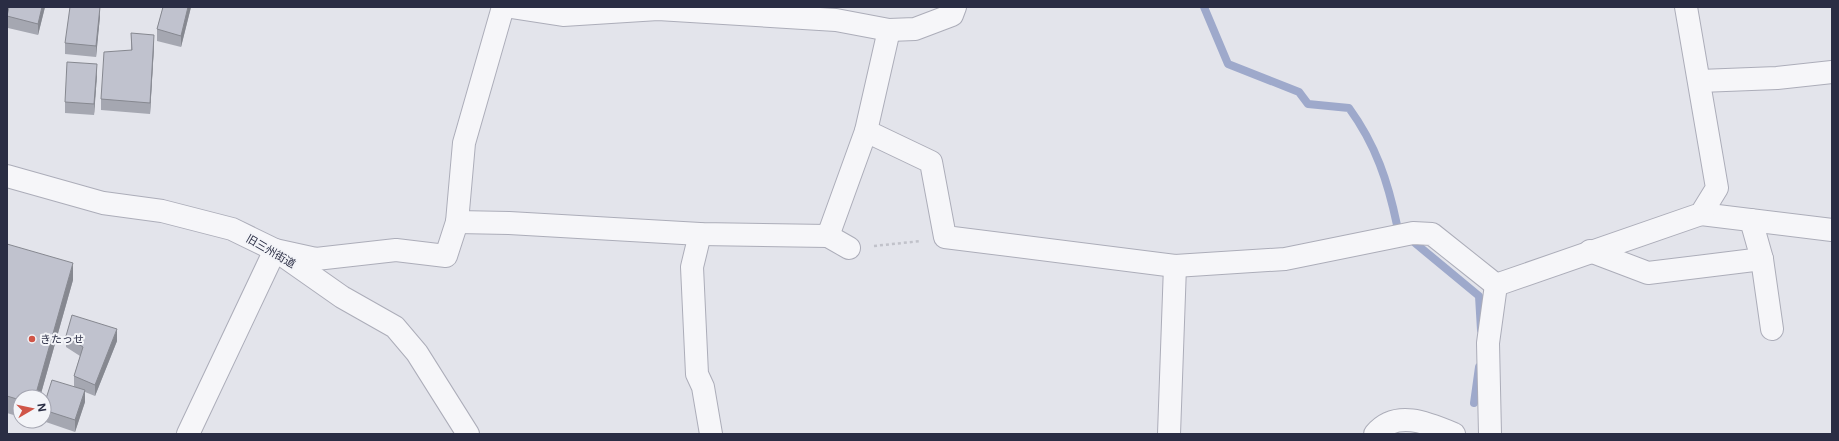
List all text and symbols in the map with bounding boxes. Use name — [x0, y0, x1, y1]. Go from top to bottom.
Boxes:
street label: 旧三州街道 — [244, 231, 298, 271]
place label: きたっせ — [40, 332, 84, 346]
marker: きたっせ — [27, 334, 37, 344]
north arrow — [12, 389, 52, 429]
text: N — [34, 402, 49, 413]

